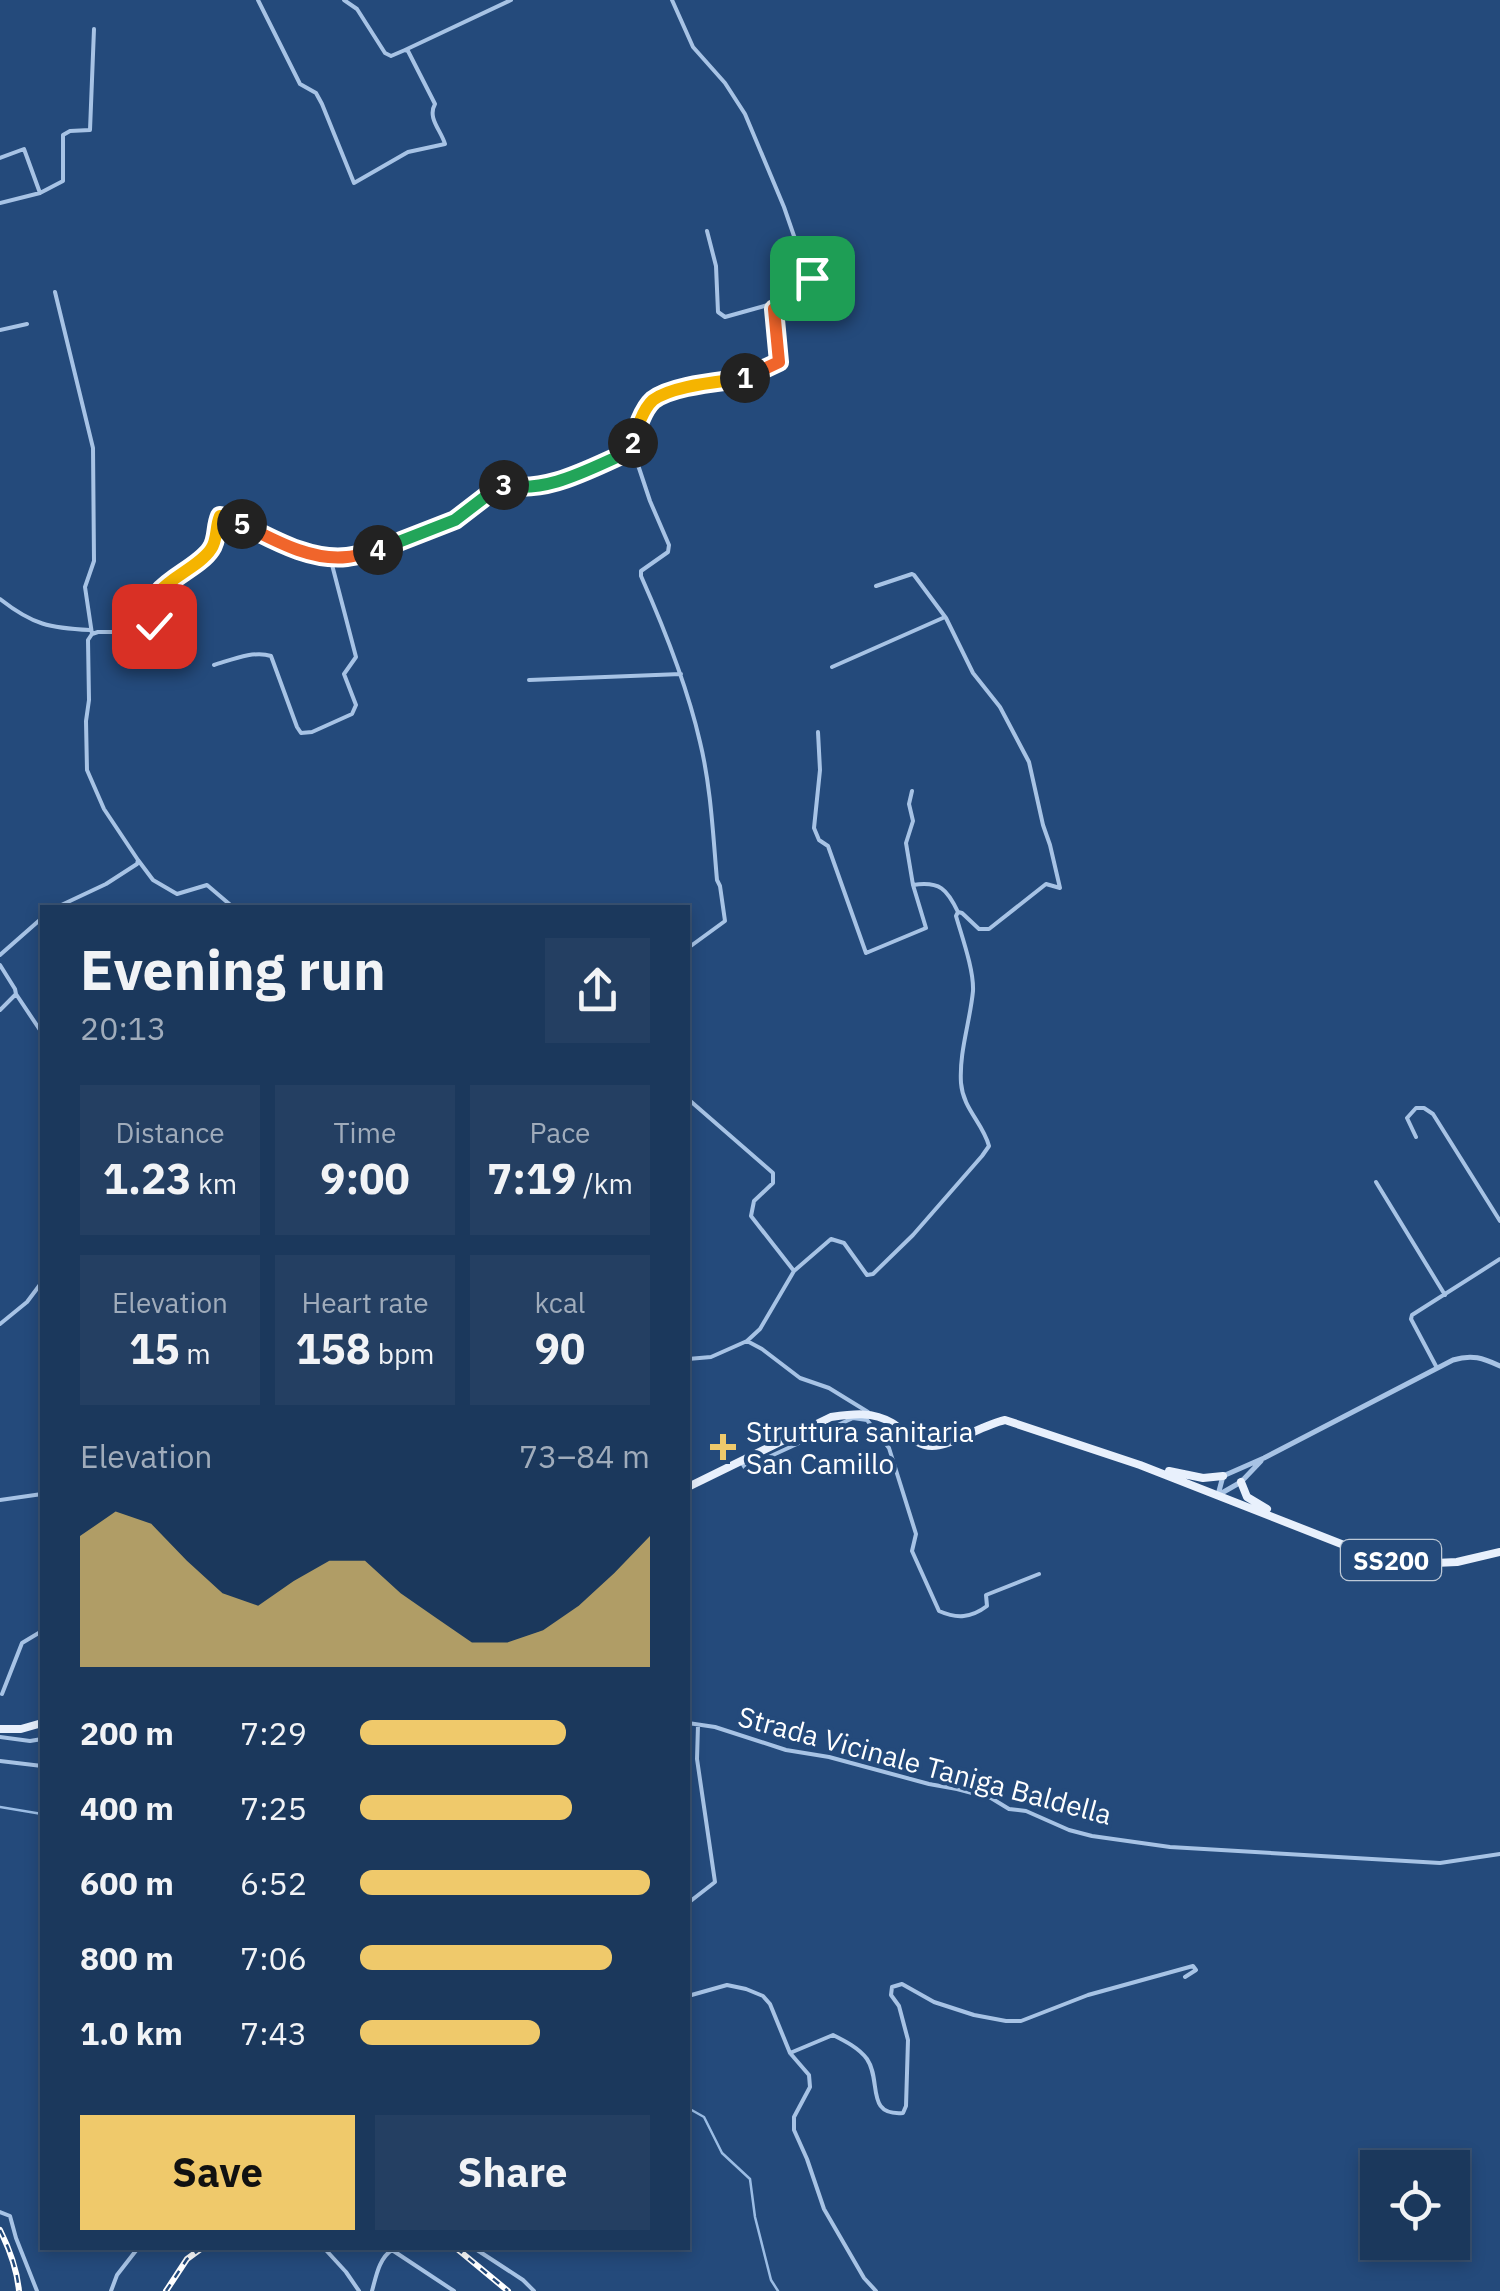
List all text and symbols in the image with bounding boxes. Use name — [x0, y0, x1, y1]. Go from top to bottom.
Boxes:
pin — [770, 236, 855, 321]
icon: arrive — [785, 251, 840, 306]
pin: 1 — [720, 353, 770, 403]
text: 1 — [737, 359, 753, 396]
pin: 2 — [608, 418, 658, 468]
text: 2 — [625, 424, 641, 461]
pin: 3 — [479, 460, 529, 510]
text: 3 — [496, 466, 512, 503]
pin: 5 — [217, 499, 267, 549]
text: 5 — [234, 505, 250, 542]
pin: 4 — [353, 525, 403, 575]
text: 4 — [370, 531, 386, 568]
pin — [112, 584, 197, 669]
icon: check — [127, 599, 182, 654]
text: Evening run — [80, 934, 386, 1005]
button: share — [545, 938, 650, 1043]
text: 20:13 — [80, 1007, 166, 1049]
text: Distance — [115, 1114, 225, 1151]
text: Time — [334, 1114, 396, 1151]
text: Pace — [530, 1114, 590, 1151]
text: 1.23 — [103, 1151, 191, 1206]
text: 9:00 — [320, 1151, 410, 1206]
text: 7:19 — [487, 1151, 576, 1206]
text: km — [191, 1165, 237, 1202]
text: /km — [576, 1165, 633, 1202]
text: Elevation — [112, 1284, 228, 1321]
text: Heart rate — [301, 1284, 429, 1321]
text: kcal — [535, 1284, 585, 1321]
text: 15 — [129, 1321, 180, 1376]
text: 158 — [295, 1321, 371, 1376]
text: 90 — [535, 1321, 585, 1376]
text: m — [180, 1335, 211, 1372]
text: bpm — [371, 1335, 435, 1372]
place label: Struttura sanitaria San Camillo — [746, 1413, 974, 1482]
marker: Struttura sanitaria San Camillo — [710, 1434, 736, 1460]
text: Elevation — [80, 1435, 213, 1477]
text: 73–84 m — [519, 1435, 650, 1477]
road number: SS200 — [1341, 1540, 1441, 1580]
street label: Strada Vicinale Taniga Baldella — [734, 1697, 1116, 1833]
text: 200 m — [80, 1712, 174, 1754]
text: 7:29 — [240, 1712, 307, 1754]
text: 400 m — [80, 1787, 174, 1829]
text: 7:25 — [240, 1787, 307, 1829]
text: 600 m — [80, 1862, 174, 1904]
text: 6:52 — [240, 1862, 307, 1904]
text: 800 m — [80, 1937, 174, 1979]
text: 7:06 — [240, 1937, 307, 1979]
text: 1.0 km — [80, 2012, 183, 2054]
text: 7:43 — [240, 2012, 307, 2054]
button: Save — [80, 2115, 355, 2230]
button: Share — [375, 2115, 650, 2230]
map controls — [1360, 2150, 1470, 2260]
button: locate — [1360, 2150, 1470, 2260]

